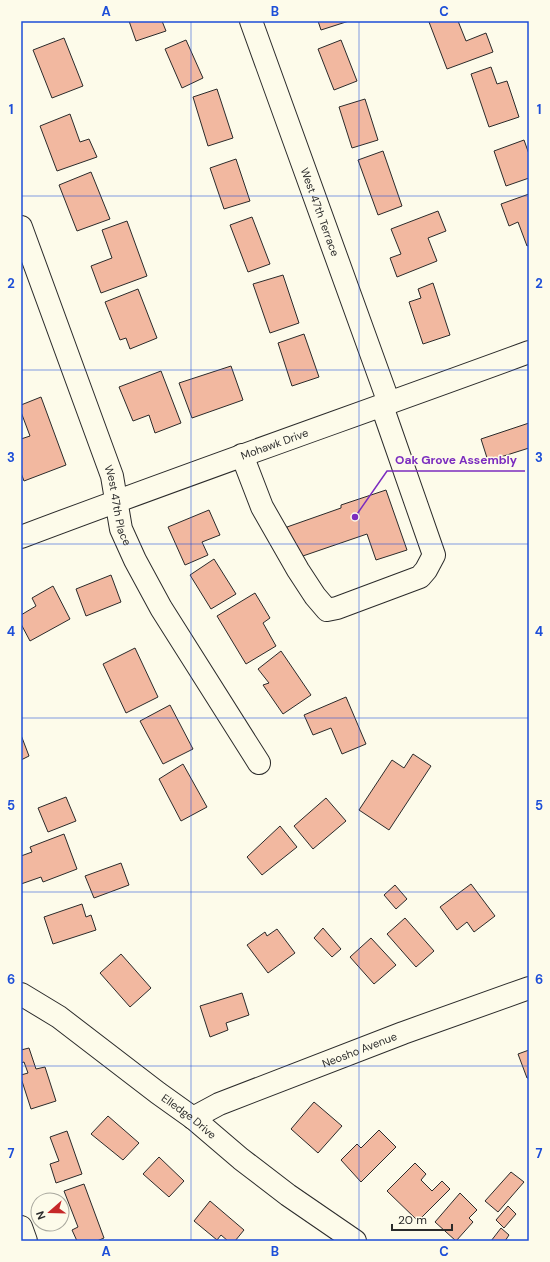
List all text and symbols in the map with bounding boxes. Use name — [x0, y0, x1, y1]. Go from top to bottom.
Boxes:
text: A — [101, 3, 111, 20]
text: B — [271, 3, 279, 20]
text: C — [439, 3, 449, 20]
text: 1 — [9, 101, 13, 118]
text: 1 — [537, 101, 541, 118]
street label: West 47th Terrace — [298, 166, 342, 258]
text: 2 — [7, 275, 15, 292]
text: 2 — [535, 275, 543, 292]
street label: Mohawk Drive — [239, 425, 310, 463]
callout: Oak Grove Assembly — [387, 447, 525, 471]
text: 3 — [7, 449, 15, 466]
text: 3 — [535, 449, 543, 466]
text: Oak Grove Assembly — [395, 452, 518, 468]
street label: West 47th Place — [102, 463, 135, 548]
text: 4 — [7, 623, 15, 640]
text: 4 — [535, 623, 543, 640]
text: 5 — [7, 797, 15, 814]
text: 5 — [535, 797, 543, 814]
text: 6 — [7, 971, 15, 988]
text: 6 — [535, 971, 543, 988]
street label: Neosho Avenue — [320, 1029, 399, 1071]
street label: Elledge Drive — [159, 1091, 219, 1142]
text: 7 — [8, 1145, 15, 1162]
text: 7 — [536, 1145, 543, 1162]
north arrow — [30, 1192, 70, 1232]
scale bar — [392, 1206, 452, 1232]
text: N — [33, 1209, 49, 1222]
text: 20 m — [398, 1212, 427, 1228]
text: A — [101, 1243, 111, 1260]
text: B — [271, 1243, 279, 1260]
text: C — [439, 1243, 449, 1260]

